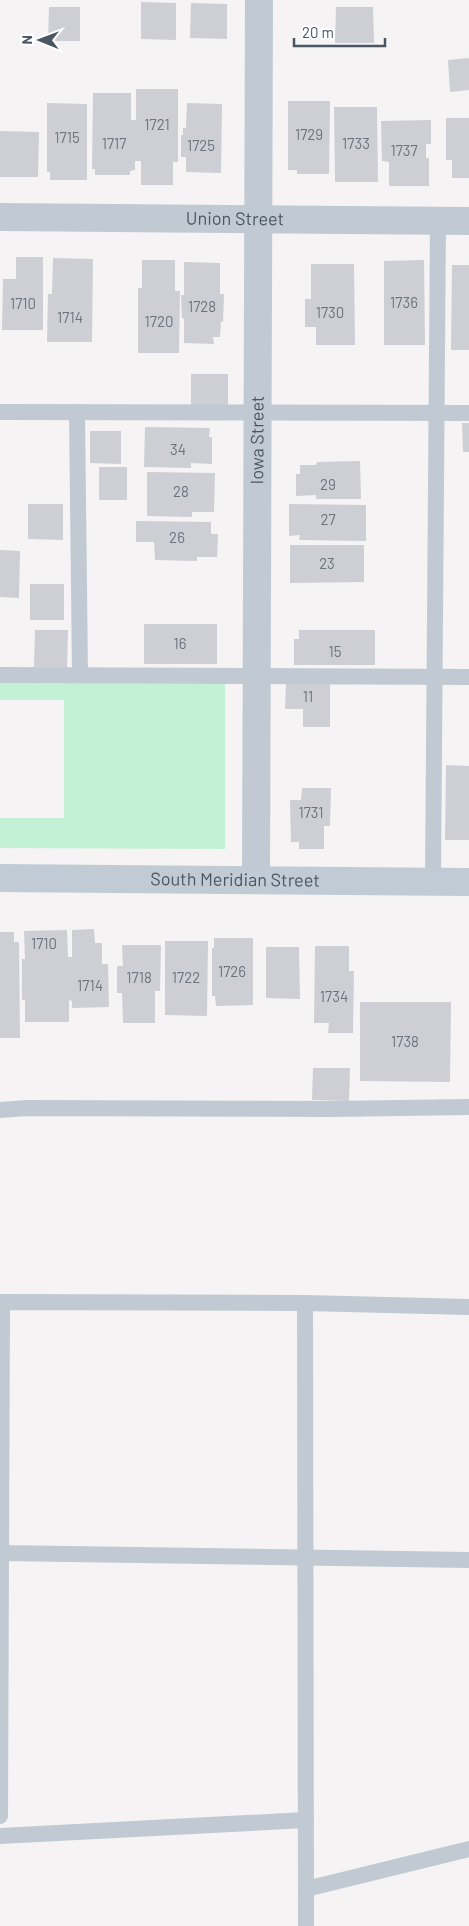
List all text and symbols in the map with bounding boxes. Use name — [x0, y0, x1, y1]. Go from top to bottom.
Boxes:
north arrow — [15, 15, 65, 65]
scale bar — [294, 15, 385, 47]
text: 20 m — [302, 23, 334, 41]
text: N — [18, 35, 35, 45]
house number: 1721 — [144, 115, 170, 133]
house number: 1729 — [295, 125, 323, 143]
house number: 1715 — [54, 128, 80, 146]
house number: 1717 — [102, 134, 126, 152]
house number: 1733 — [342, 134, 370, 152]
house number: 1725 — [187, 136, 215, 154]
house number: 1737 — [390, 141, 418, 159]
street label: Union Street — [186, 207, 284, 229]
house number: 1736 — [390, 293, 418, 311]
house number: 1710 — [10, 294, 36, 312]
house number: 1728 — [188, 297, 216, 315]
house number: 1730 — [316, 303, 344, 321]
house number: 1714 — [57, 308, 83, 326]
house number: 1720 — [145, 312, 173, 330]
street label: Iowa Street — [245, 396, 268, 484]
house number: 34 — [170, 440, 186, 458]
house number: 29 — [320, 475, 336, 493]
house number: 28 — [173, 482, 189, 500]
house number: 27 — [320, 510, 336, 528]
house number: 26 — [169, 528, 185, 546]
house number: 23 — [319, 554, 335, 572]
house number: 16 — [174, 634, 186, 652]
house number: 15 — [329, 642, 341, 660]
house number: 11 — [303, 687, 313, 705]
house number: 1731 — [298, 803, 324, 821]
street label: South Meridian Street — [150, 867, 320, 891]
house number: 1710 — [31, 934, 57, 952]
house number: 1726 — [218, 962, 246, 980]
house number: 1718 — [126, 968, 152, 986]
house number: 1722 — [172, 968, 200, 986]
house number: 1714 — [77, 976, 103, 994]
house number: 1734 — [320, 987, 348, 1005]
house number: 1738 — [391, 1032, 419, 1050]

